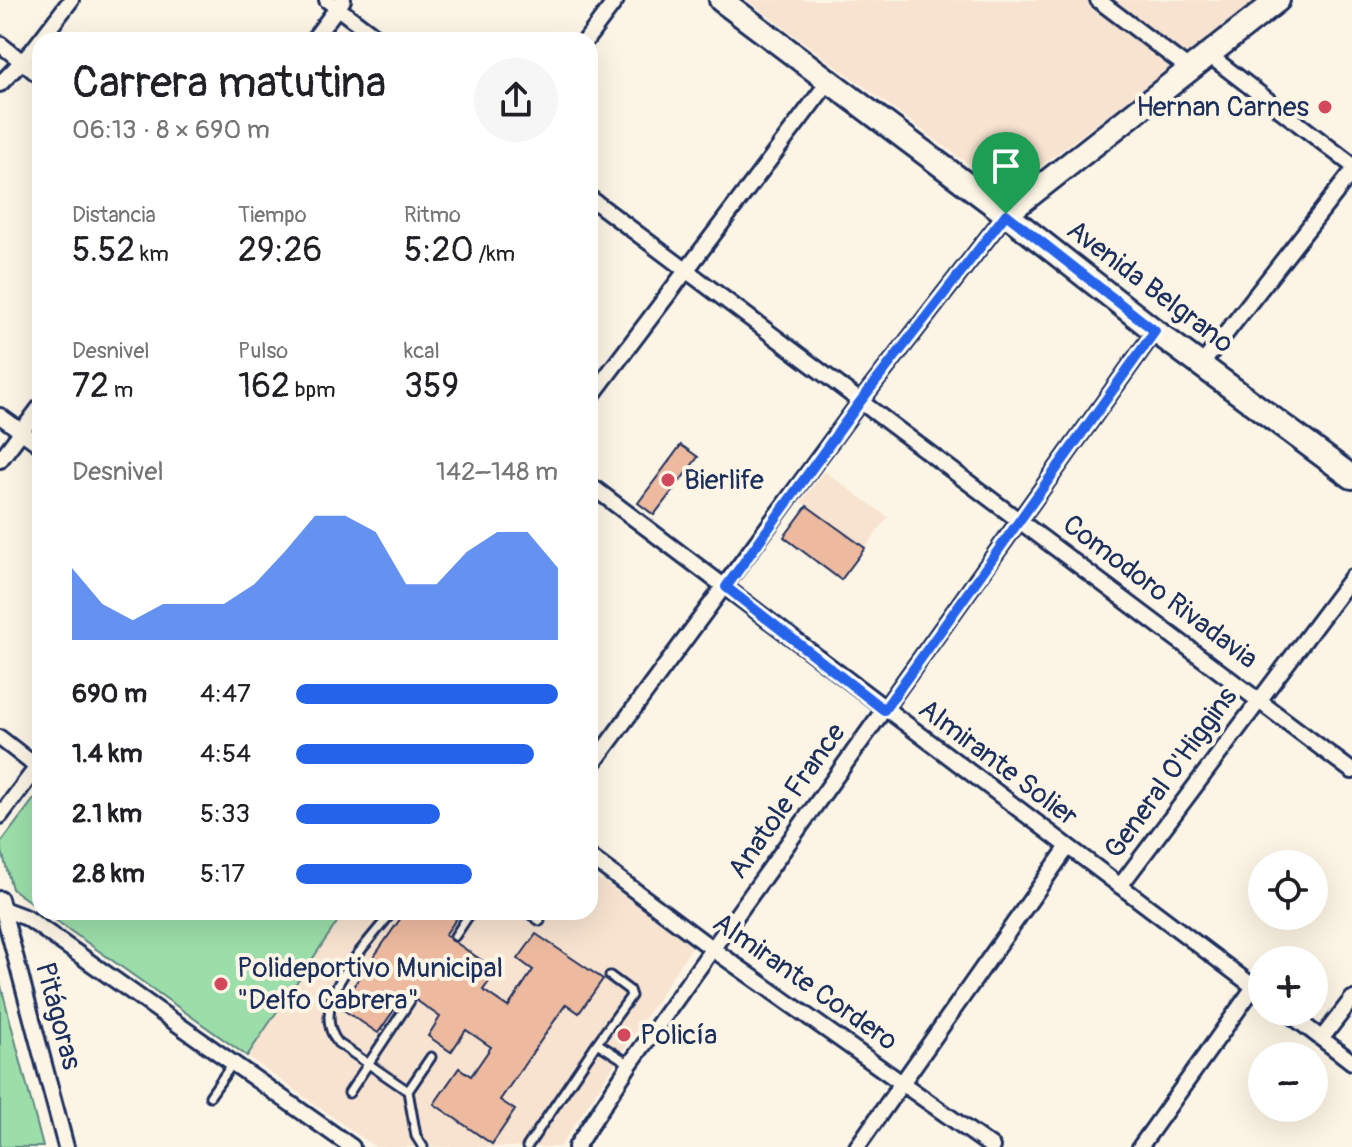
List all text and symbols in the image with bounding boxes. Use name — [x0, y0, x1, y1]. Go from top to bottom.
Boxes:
text: Carrera matutina — [72, 56, 386, 111]
button: share — [474, 58, 558, 142]
place label: Hernan Carnes — [1136, 90, 1309, 125]
marker: Hernan Carnes — [1316, 98, 1334, 116]
text: 06:13 · 8 × 690 m — [72, 114, 270, 146]
pin — [972, 132, 1040, 214]
icon: arrive — [984, 144, 1028, 188]
text: Distancia — [72, 201, 156, 229]
text: Tiempo — [238, 201, 307, 229]
text: Ritmo — [404, 201, 461, 229]
street label: Avenida Belgrano — [1060, 213, 1240, 361]
text: 5.52 — [72, 229, 135, 272]
text: 29:26 — [238, 229, 322, 272]
text: 5:20 — [404, 229, 474, 272]
text: km — [135, 240, 169, 268]
text: /km — [474, 240, 515, 268]
text: Desnivel — [72, 337, 149, 365]
text: Pulso — [238, 337, 288, 365]
text: kcal — [404, 337, 440, 365]
text: 72 — [72, 365, 109, 408]
text: 162 — [238, 365, 290, 408]
text: 359 — [404, 365, 459, 408]
text: m — [109, 376, 133, 404]
text: bpm — [290, 376, 336, 404]
text: Desnivel — [72, 456, 164, 488]
text: 142–148 m — [436, 456, 558, 488]
place label: Bierlife — [684, 463, 764, 498]
marker: Bierlife — [659, 471, 677, 489]
street label: Comodoro Rivadavia — [1056, 507, 1264, 677]
text: 690 m — [72, 678, 147, 710]
text: 4:47 — [200, 678, 251, 710]
street label: General O'Higgins — [1097, 680, 1245, 866]
street label: Almirante Solier — [911, 692, 1085, 834]
street label: Anatole France — [720, 716, 854, 886]
text: 1.4 km — [72, 738, 143, 770]
text: 4:54 — [200, 738, 251, 770]
text: 2.1 km — [72, 798, 142, 830]
text: 5:33 — [200, 798, 250, 830]
map controls — [1248, 850, 1328, 1122]
button: locate — [1248, 850, 1328, 930]
text: 2.8 km — [72, 858, 145, 890]
text: 5:17 — [200, 858, 245, 890]
street label: Almirante Cordero — [706, 905, 904, 1059]
button: + — [1248, 946, 1328, 1026]
place label: Polideportivo Municipal "Delfo Cabrera" — [237, 951, 503, 1018]
street label: Pitágoras — [27, 959, 89, 1074]
marker: Polideportivo Municipal "Delfo Cabrera" — [212, 975, 230, 993]
place label: Policía — [640, 1018, 717, 1053]
marker: Policía — [615, 1026, 633, 1044]
button: − — [1248, 1042, 1328, 1122]

